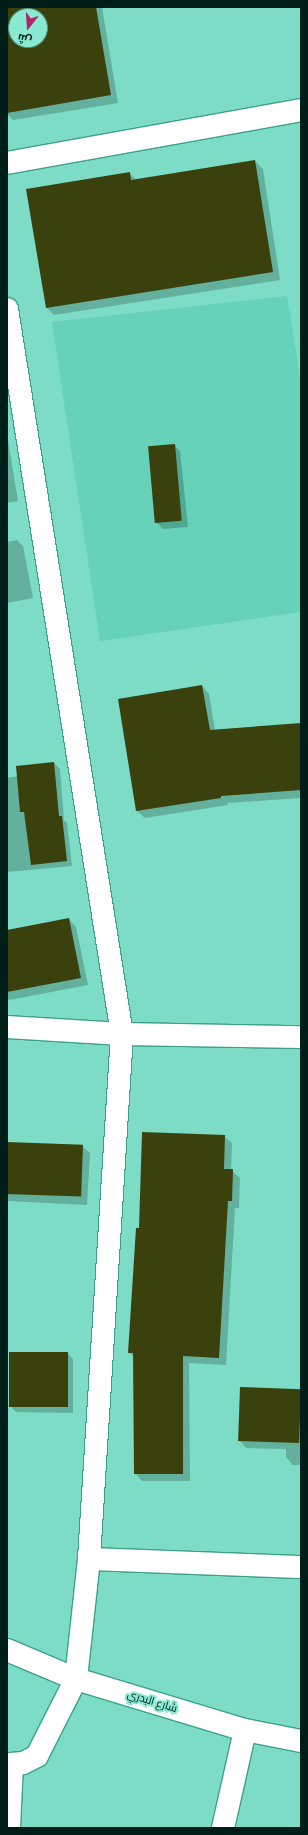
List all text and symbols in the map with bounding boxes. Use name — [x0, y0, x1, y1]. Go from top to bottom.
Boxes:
north arrow — [8, 8, 48, 48]
text: ش — [16, 30, 34, 47]
street label: شارع البدري — [125, 1688, 179, 1716]

